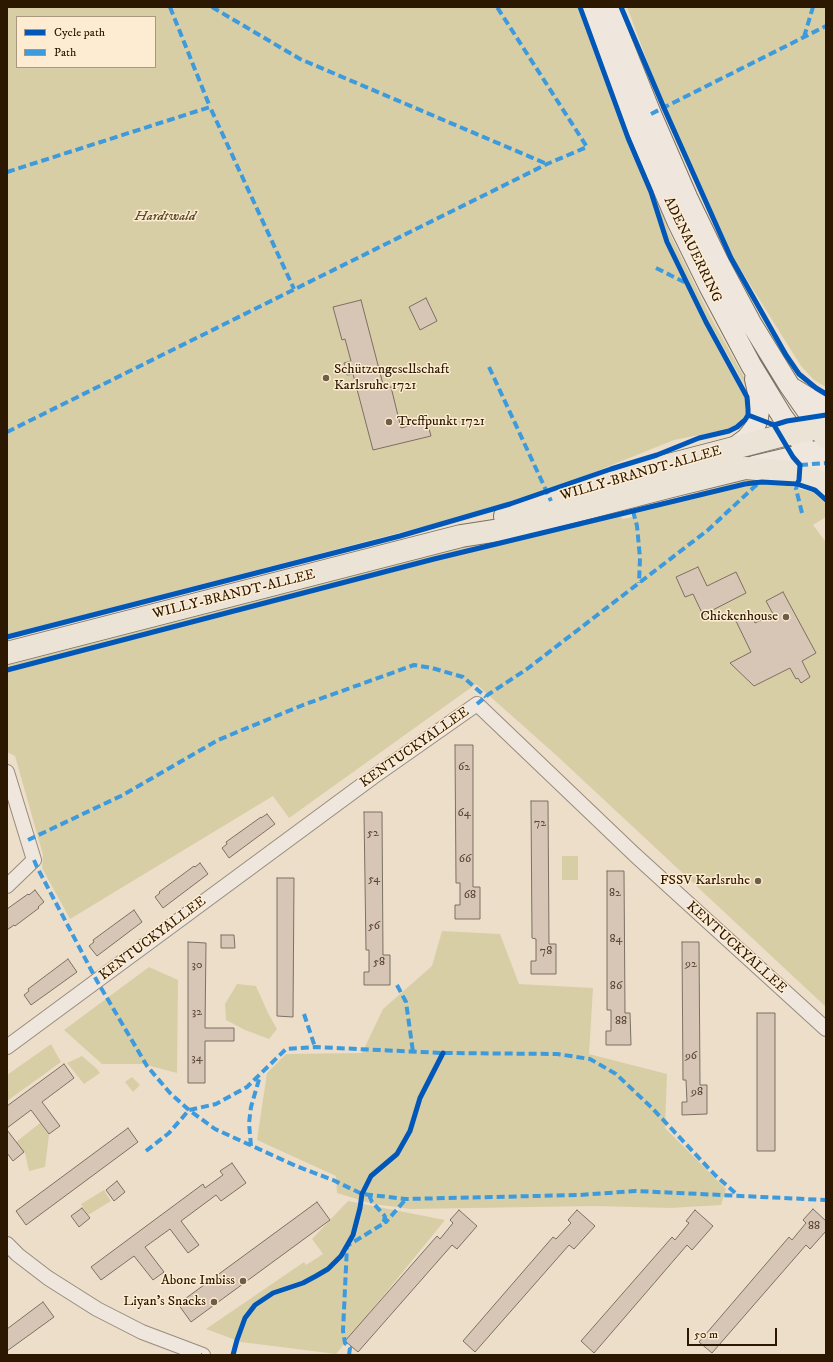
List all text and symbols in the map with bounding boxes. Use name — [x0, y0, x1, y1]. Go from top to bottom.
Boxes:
legend — [16, 16, 156, 68]
text: Cycle path — [54, 25, 105, 40]
text: Path — [54, 45, 76, 60]
street label: ADENAUERRING — [659, 195, 725, 305]
park label: Hardtwald — [134, 209, 196, 225]
place label: Schützengesellschaft Karlsruhe 1721 — [334, 362, 449, 394]
marker: Schützengesellschaft Karlsruhe 1721 — [321, 373, 331, 383]
place label: Treffpunkt 1721 — [397, 414, 485, 430]
marker: Treffpunkt 1721 — [384, 417, 394, 427]
street label: WILLY-BRANDT-ALLEE — [558, 443, 724, 505]
street label: WILLY-BRANDT-ALLEE — [151, 567, 317, 623]
place label: Chickenhouse — [700, 609, 778, 625]
marker: Chickenhouse — [781, 612, 791, 622]
street label: KENTUCKYALLEE — [357, 704, 473, 792]
house number: 62 — [458, 761, 470, 775]
house number: 64 — [457, 807, 471, 821]
house number: 72 — [534, 817, 546, 831]
house number: 52 — [367, 827, 379, 841]
house number: 66 — [459, 853, 471, 867]
house number: 54 — [368, 873, 380, 887]
place label: FSSV Karlsruhe — [660, 873, 750, 889]
marker: FSSV Karlsruhe — [753, 876, 763, 886]
house number: 82 — [609, 887, 621, 901]
house number: 68 — [464, 889, 476, 903]
street label: KENTUCKYALLEE — [96, 893, 210, 985]
street label: KENTUCKYALLEE — [682, 899, 790, 997]
house number: 56 — [368, 920, 380, 934]
house number: 84 — [610, 933, 622, 947]
house number: 78 — [540, 945, 552, 959]
house number: 58 — [373, 956, 385, 970]
house number: 92 — [685, 958, 697, 972]
house number: 30 — [192, 959, 202, 973]
house number: 86 — [610, 980, 622, 994]
house number: 32 — [192, 1006, 202, 1020]
house number: 88 — [615, 1015, 627, 1029]
house number: 96 — [685, 1050, 697, 1064]
house number: 34 — [191, 1052, 203, 1066]
house number: 98 — [691, 1086, 703, 1100]
house number: 88 — [808, 1220, 820, 1234]
place label: Abone Imbiss — [161, 1273, 235, 1289]
marker: Abone Imbiss — [238, 1276, 248, 1286]
place label: Liyan's Snacks — [123, 1294, 206, 1310]
marker: Liyan's Snacks — [209, 1297, 219, 1307]
scale bar — [689, 1320, 779, 1346]
text: 50 m — [694, 1327, 718, 1342]

